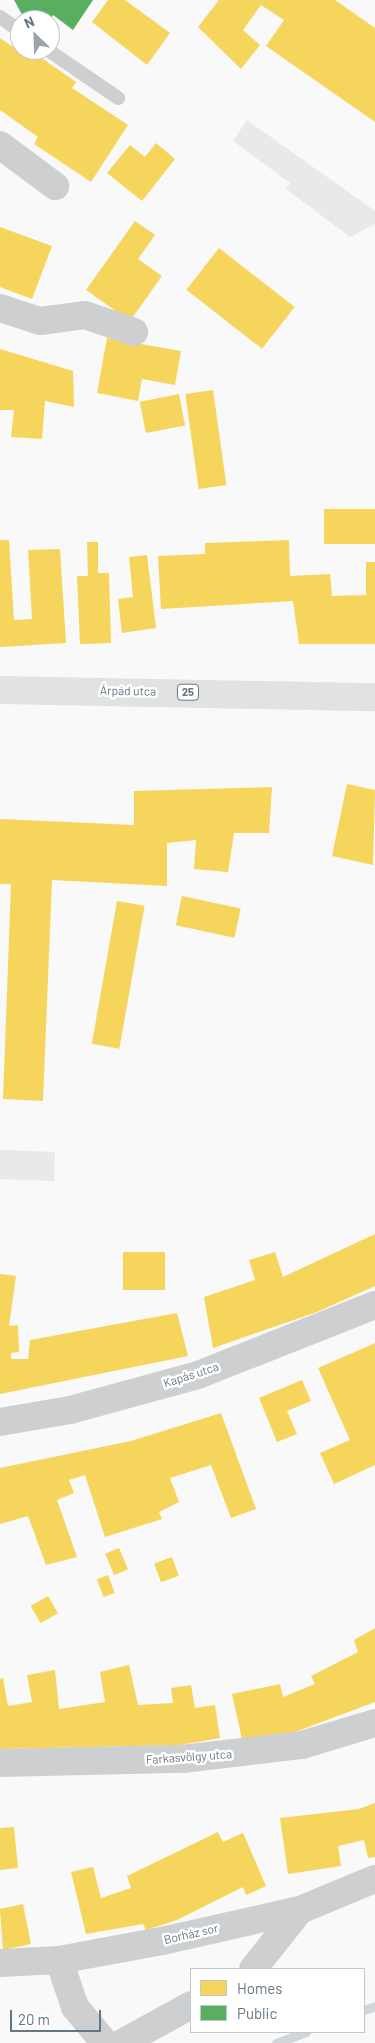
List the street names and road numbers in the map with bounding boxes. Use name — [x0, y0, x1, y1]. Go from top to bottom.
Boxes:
street label: Árpád utca — [100, 683, 156, 699]
road number: 25 — [177, 684, 199, 700]
street label: Kapás utca — [161, 1359, 221, 1391]
street label: Farkasvölgy utca — [145, 1747, 233, 1767]
street label: Borház sor — [162, 1921, 220, 1947]

